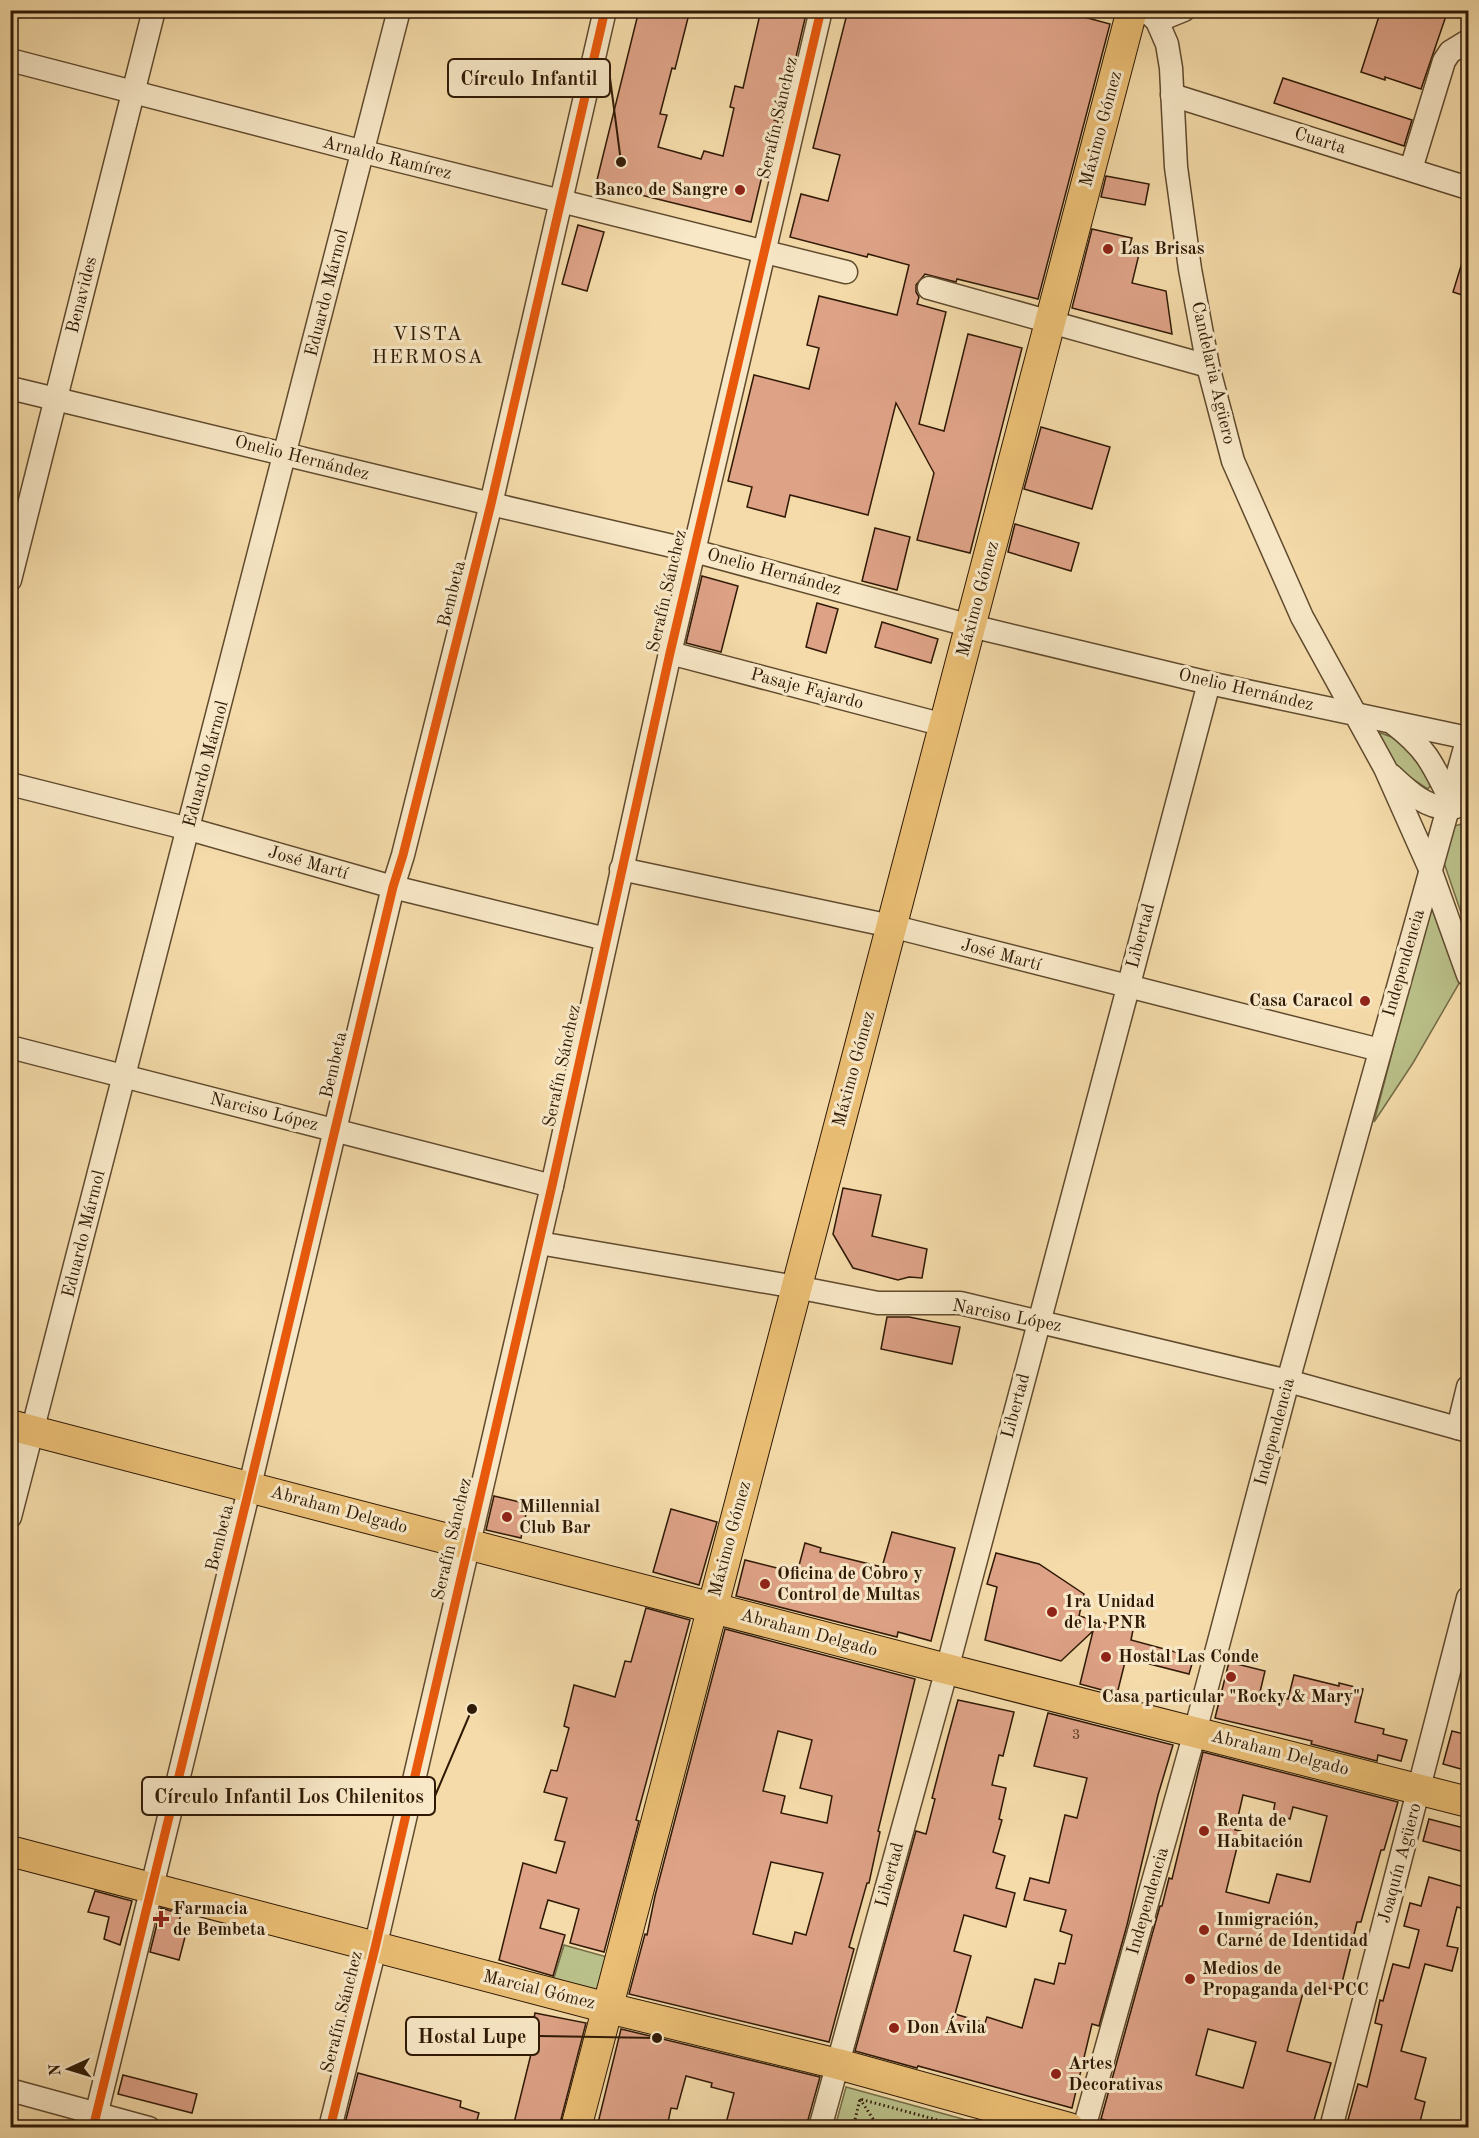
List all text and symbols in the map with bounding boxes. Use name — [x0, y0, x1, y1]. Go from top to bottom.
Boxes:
street label: Serafín Sánchez — [755, 55, 801, 181]
callout: Círculo Infantil — [448, 59, 610, 97]
street label: Máximo Gómez — [1077, 69, 1125, 189]
text: Círculo Infantil — [460, 70, 598, 90]
street label: Cuarta — [1292, 125, 1348, 157]
street label: Arnaldo Ramírez — [321, 133, 453, 183]
place label: Banco de Sangre — [594, 181, 728, 199]
marker: Banco de Sangre — [733, 183, 747, 197]
street label: Eduardo Mármol — [302, 227, 352, 358]
place label: Las Brisas — [1120, 240, 1205, 258]
marker: Las Brisas — [1101, 242, 1115, 256]
street label: Benavides — [64, 254, 100, 335]
street label: Candelaria Agüero — [1188, 300, 1238, 446]
district label: VISTA HERMOSA — [372, 325, 484, 368]
street label: Onelio Hernández — [233, 433, 371, 483]
street label: Serafín Sánchez — [644, 528, 690, 654]
street label: Máximo Gómez — [954, 539, 1002, 659]
street label: Onelio Hernández — [705, 545, 843, 599]
street label: Bembeta — [435, 559, 469, 629]
street label: Pasaje Fajardo — [748, 665, 866, 713]
street label: Onelio Hernández — [1177, 666, 1315, 714]
street label: Eduardo Mármol — [180, 699, 232, 829]
street label: José Martí — [266, 843, 350, 883]
street label: Libertad — [1124, 902, 1158, 970]
street label: Independencia — [1380, 907, 1428, 1019]
street label: José Martí — [959, 936, 1043, 974]
place label: Casa Caracol — [1249, 992, 1353, 1010]
marker: Casa Caracol — [1358, 994, 1372, 1008]
street label: Serafín Sánchez — [540, 1003, 584, 1129]
street label: Máximo Gómez — [830, 1009, 878, 1129]
street label: Bembeta — [318, 1030, 350, 1100]
street label: Narciso López — [208, 1090, 320, 1134]
street label: Eduardo Mármol — [59, 1168, 109, 1299]
street label: Narciso López — [951, 1297, 1063, 1335]
street label: Libertad — [999, 1372, 1033, 1440]
street label: Independencia — [1252, 1376, 1298, 1488]
street label: Serafín Sánchez — [429, 1476, 475, 1602]
street label: Máximo Gómez — [706, 1479, 754, 1599]
street label: Abraham Delgado — [268, 1483, 410, 1537]
place label: Millennial Club Bar — [519, 1498, 600, 1537]
street label: Bembeta — [203, 1503, 237, 1573]
marker: Millennial Club Bar — [500, 1510, 514, 1524]
place label: Oficina de Cobro y Control de Multas — [777, 1565, 923, 1604]
marker: Oficina de Cobro y Control de Multas — [758, 1577, 772, 1591]
place label: 1ra Unidad de la PNR — [1064, 1593, 1155, 1632]
marker: 1ra Unidad de la PNR — [1045, 1605, 1059, 1619]
street label: Abraham Delgado — [738, 1606, 880, 1660]
place label: Hostal Las Conde — [1118, 1648, 1259, 1666]
marker: Hostal Las Conde — [1099, 1650, 1113, 1664]
marker: Casa particular "Rocky & Mary" — [1224, 1670, 1238, 1684]
place label: Casa particular "Rocky & Mary" — [1102, 1688, 1360, 1706]
street label: Abraham Delgado — [1209, 1727, 1351, 1779]
house number: 3 — [1072, 1728, 1080, 1743]
callout: Círculo Infantil Los Chilenitos — [142, 1777, 435, 1815]
text: Círculo Infantil Los Chilenitos — [154, 1788, 424, 1808]
street label: Joaquín Agüero — [1375, 1801, 1425, 1925]
place label: Renta de Habitación — [1216, 1812, 1303, 1851]
marker: Renta de Habitación — [1197, 1824, 1211, 1838]
street label: Libertad — [873, 1841, 907, 1909]
street label: Independencia — [1124, 1845, 1172, 1957]
place label: Farmacia de Bembeta — [173, 1900, 266, 1939]
place label: Inmigración, Carné de Identidad — [1216, 1911, 1368, 1950]
marker: Farmacia de Bembeta — [154, 1912, 168, 1926]
marker: Inmigración, Carné de Identidad — [1197, 1923, 1211, 1937]
street label: Serafín Sánchez — [318, 1949, 366, 2075]
place label: Medios de Propaganda del PCC — [1202, 1960, 1369, 1999]
street label: Marcial Gómez — [481, 1967, 597, 2013]
marker: Medios de Propaganda del PCC — [1183, 1972, 1197, 1986]
place label: Don Ávila — [906, 2015, 986, 2037]
callout: Hostal Lupe — [406, 2017, 539, 2055]
marker: Don Ávila — [887, 2021, 901, 2035]
text: Hostal Lupe — [417, 2028, 527, 2048]
north arrow — [39, 2039, 99, 2099]
place label: Artes Decorativas — [1068, 2055, 1163, 2094]
text: N — [48, 2062, 64, 2077]
marker: Artes Decorativas — [1049, 2067, 1063, 2081]

